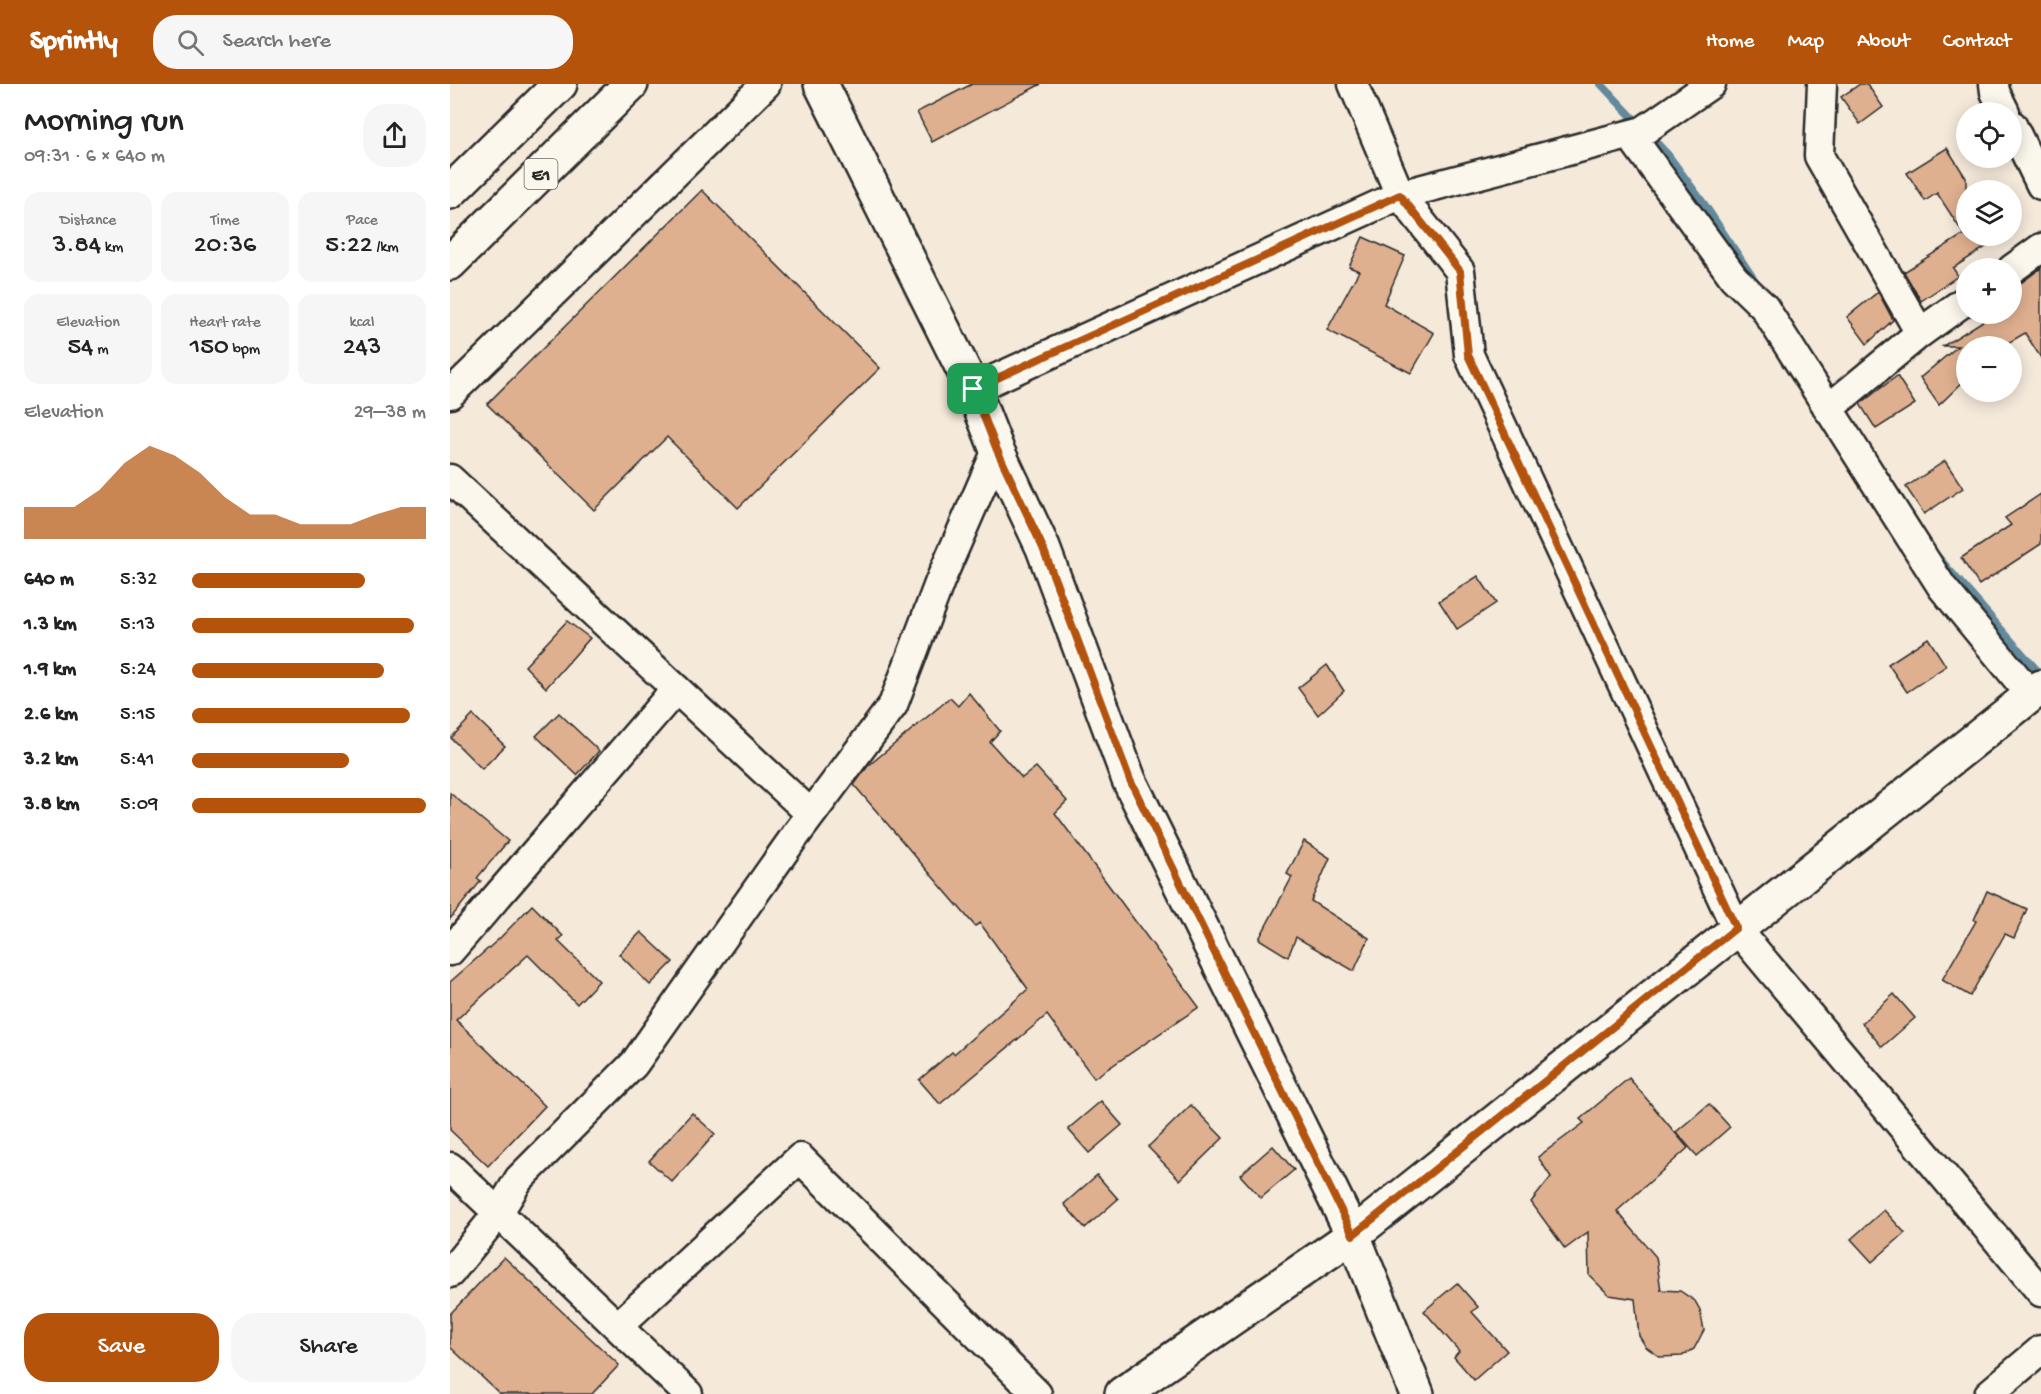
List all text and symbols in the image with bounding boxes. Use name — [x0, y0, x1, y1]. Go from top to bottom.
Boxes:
search box — [153, 15, 573, 69]
text: Sprintly — [30, 26, 117, 59]
icon: search — [174, 26, 207, 59]
text: Search here — [222, 29, 331, 55]
text: Home — [1706, 30, 1754, 55]
text: Map — [1787, 30, 1824, 55]
text: About — [1857, 30, 1910, 55]
text: Contact — [1943, 30, 2011, 55]
map controls — [1956, 102, 2022, 402]
button: locate — [1956, 102, 2022, 168]
text: Morning run — [24, 104, 184, 142]
button: share — [363, 104, 426, 167]
text: 09:31 · 6 × 640 m — [24, 146, 165, 169]
road number: E1 — [524, 159, 557, 189]
button: layers — [1956, 180, 2022, 246]
text: Distance — [60, 212, 116, 231]
text: Time — [210, 212, 240, 231]
text: Pace — [346, 212, 378, 231]
text: 3.84 — [53, 231, 101, 262]
text: 20:36 — [194, 231, 256, 262]
text: 5:22 — [325, 231, 373, 262]
text: km — [101, 239, 123, 258]
text: /km — [373, 239, 399, 258]
button: + — [1956, 258, 2022, 324]
text: Elevation — [56, 314, 120, 333]
text: Heart rate — [189, 314, 261, 333]
text: kcal — [350, 314, 374, 333]
text: 54 — [67, 333, 93, 364]
text: 150 — [190, 333, 229, 364]
text: 243 — [343, 333, 381, 364]
button: − — [1956, 336, 2022, 402]
text: m — [93, 341, 109, 360]
text: bpm — [229, 341, 260, 360]
pin — [947, 363, 998, 414]
icon: arrive — [956, 372, 989, 405]
text: Elevation — [24, 402, 104, 425]
text: 29–38 m — [354, 402, 426, 425]
text: 640 m — [24, 569, 74, 592]
text: 5:32 — [120, 569, 157, 592]
text: 1.3 km — [24, 614, 77, 637]
text: 5:13 — [120, 614, 155, 637]
text: 1.9 km — [24, 659, 76, 682]
text: 5:24 — [120, 659, 156, 682]
text: 2.6 km — [24, 704, 78, 727]
text: 5:15 — [120, 704, 155, 727]
text: 3.2 km — [24, 749, 78, 772]
text: 5:41 — [120, 749, 154, 772]
text: 3.8 km — [24, 794, 79, 817]
text: 5:09 — [120, 794, 158, 817]
button: Save — [24, 1313, 219, 1382]
button: Share — [231, 1313, 426, 1382]

